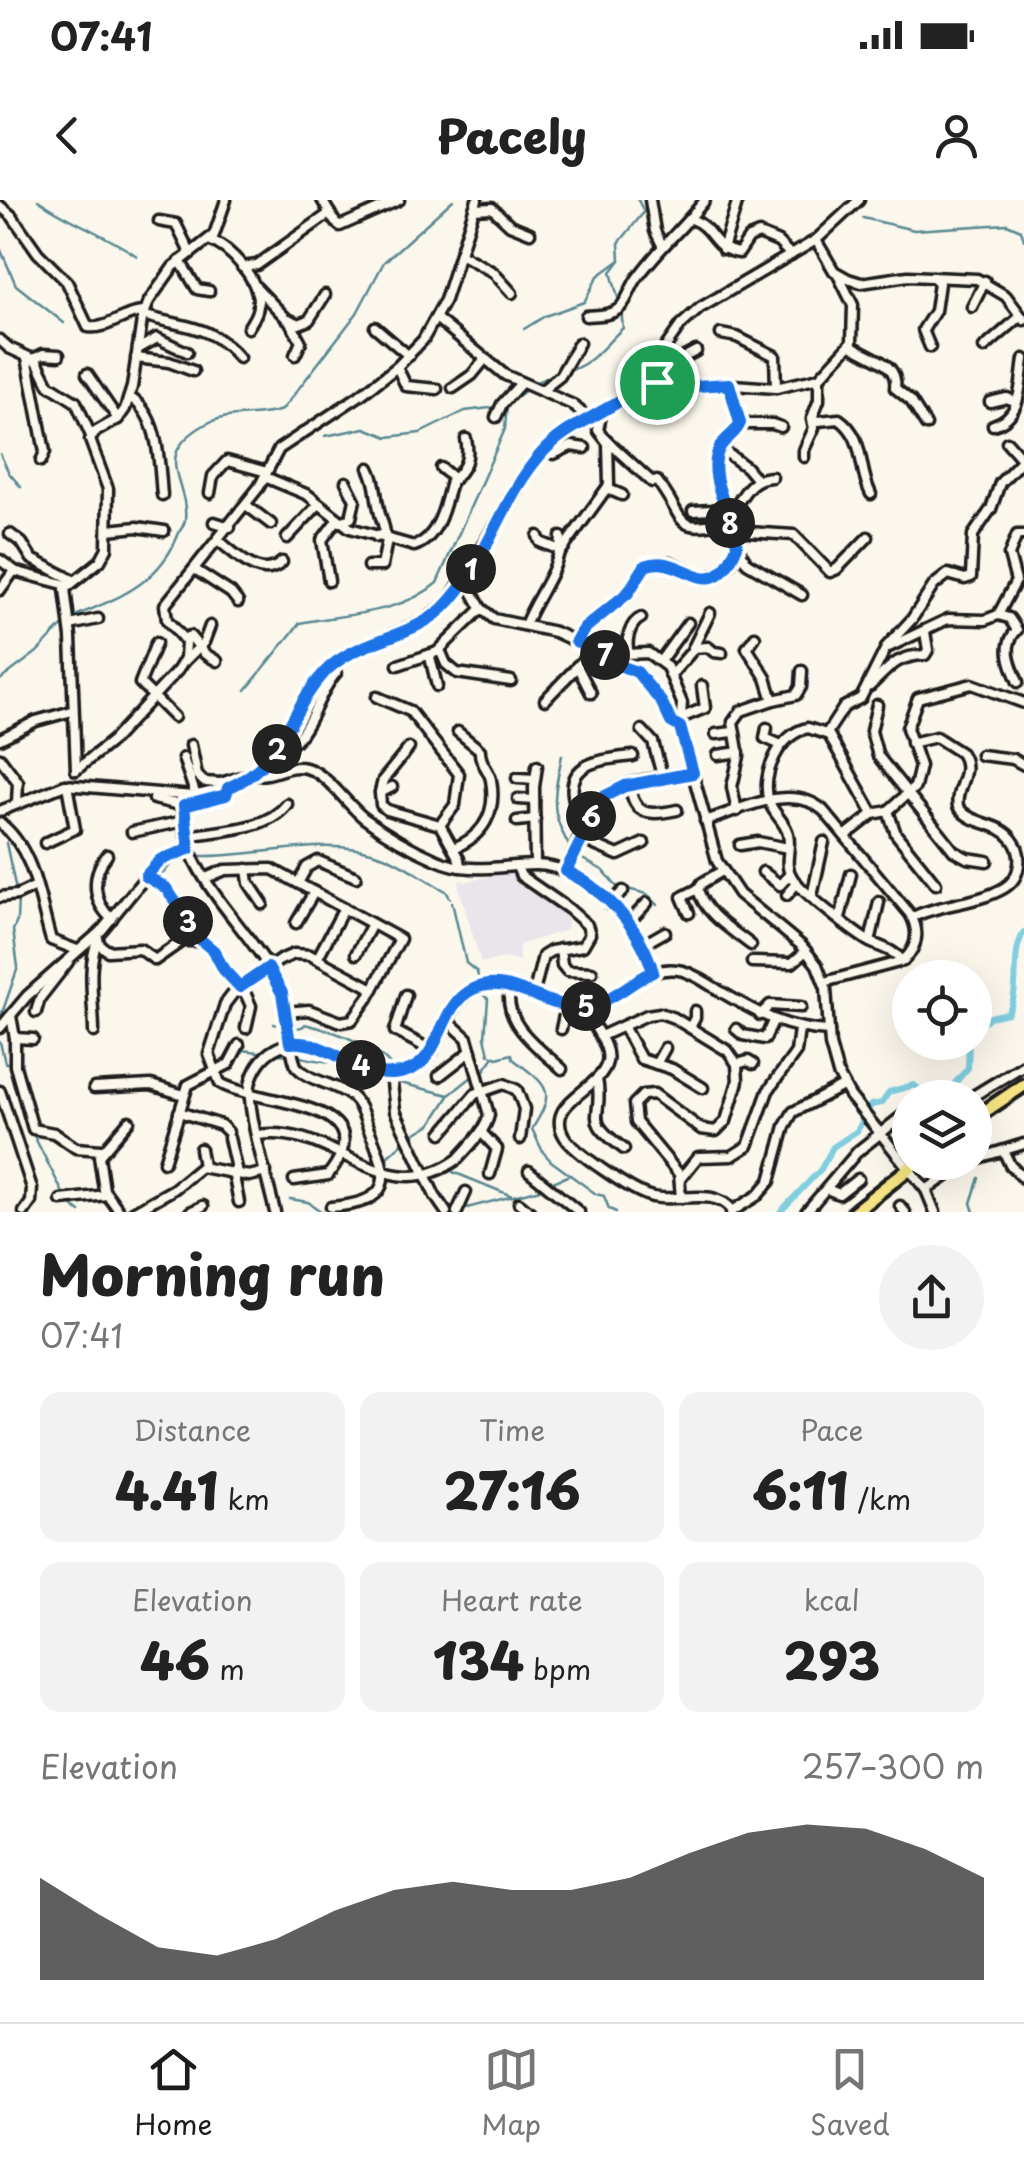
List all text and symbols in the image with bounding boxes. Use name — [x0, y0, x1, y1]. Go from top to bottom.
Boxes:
text: 07:41 — [50, 7, 153, 64]
text: Pacely — [437, 101, 587, 169]
icon: back — [40, 108, 95, 163]
icon: person — [929, 108, 984, 163]
pin — [615, 340, 700, 425]
icon: arrive — [630, 355, 685, 410]
pin: 8 — [705, 498, 755, 548]
text: 8 — [721, 501, 739, 544]
pin: 1 — [446, 544, 496, 594]
text: 1 — [464, 547, 478, 590]
pin: 7 — [580, 630, 630, 680]
text: 7 — [597, 633, 613, 676]
pin: 2 — [252, 724, 302, 774]
text: 2 — [267, 727, 287, 770]
pin: 6 — [566, 791, 616, 841]
text: 6 — [581, 794, 601, 837]
pin: 3 — [163, 896, 213, 946]
text: 3 — [179, 899, 197, 942]
map controls — [892, 960, 992, 1180]
button: locate — [892, 960, 992, 1060]
pin: 5 — [561, 981, 611, 1031]
text: 5 — [577, 984, 595, 1027]
pin: 4 — [336, 1040, 386, 1090]
text: 4 — [351, 1043, 371, 1086]
button: layers — [892, 1080, 992, 1180]
text: Morning run — [40, 1232, 385, 1315]
button: share — [879, 1245, 984, 1350]
text: 07:41 — [40, 1311, 123, 1359]
text: Distance — [134, 1408, 251, 1451]
text: Time — [479, 1408, 545, 1451]
text: Pace — [800, 1408, 863, 1451]
text: 4.41 — [115, 1451, 218, 1527]
text: 27:16 — [444, 1451, 580, 1527]
text: 6:11 — [752, 1451, 848, 1527]
text: km — [218, 1477, 270, 1520]
text: /km — [848, 1477, 911, 1520]
text: Elevation — [132, 1578, 253, 1621]
text: Heart rate — [441, 1578, 583, 1621]
text: kcal — [804, 1578, 860, 1621]
text: 46 — [140, 1621, 210, 1697]
text: 134 — [433, 1621, 524, 1697]
text: 293 — [783, 1621, 880, 1697]
text: m — [210, 1647, 245, 1690]
text: bpm — [524, 1647, 591, 1690]
text: Elevation — [40, 1742, 178, 1790]
text: 257–300 m — [801, 1742, 984, 1790]
tab: Home — [134, 2042, 212, 2145]
tab: Map — [481, 2042, 541, 2145]
tab: Saved — [810, 2042, 890, 2145]

